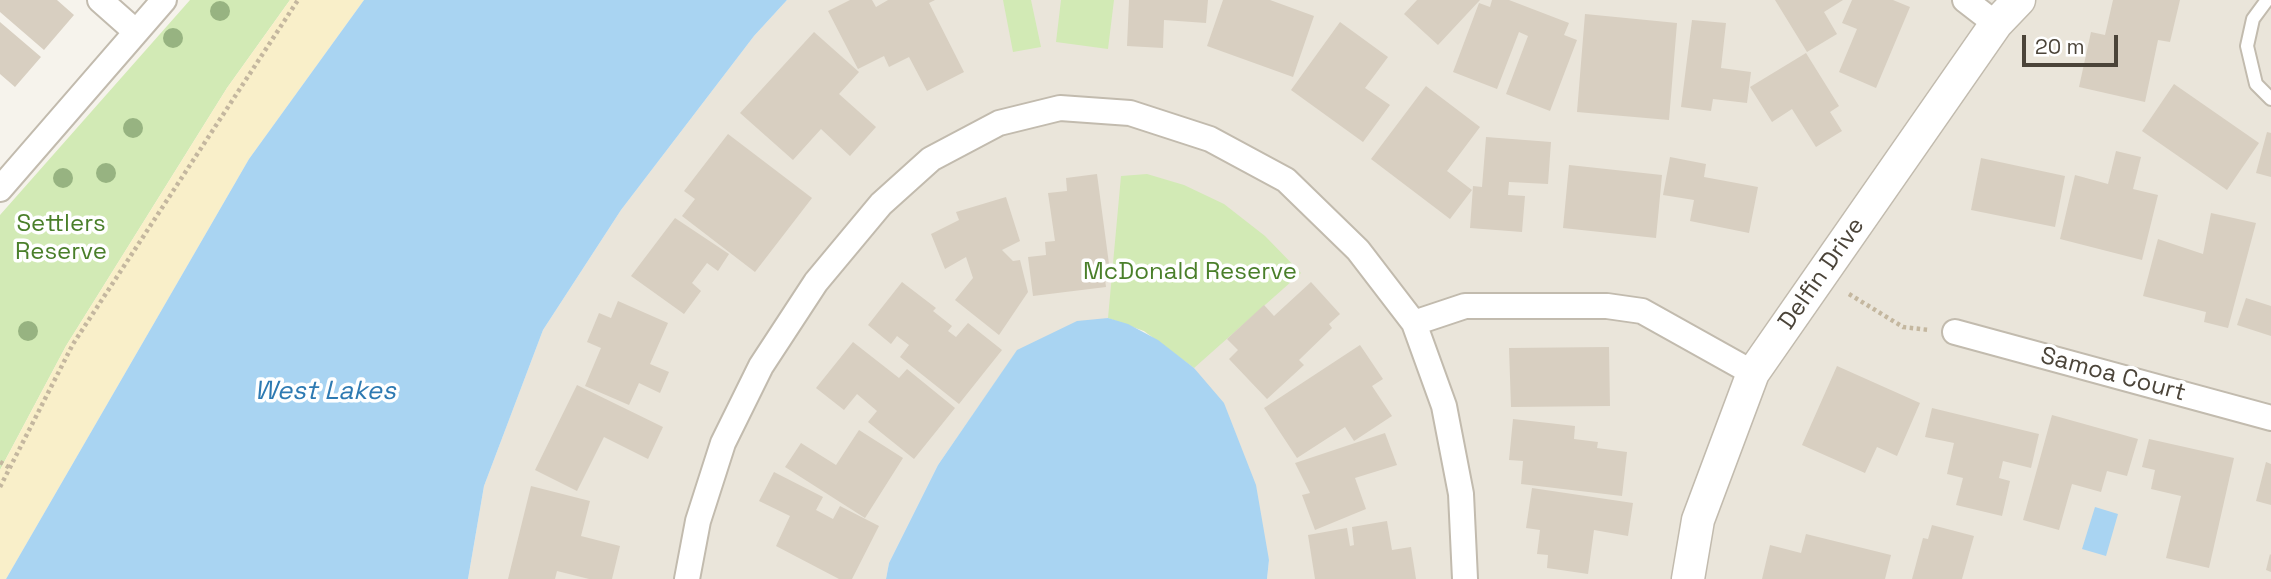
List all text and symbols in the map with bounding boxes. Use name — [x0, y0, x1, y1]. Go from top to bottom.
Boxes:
scale bar — [2026, 21, 2122, 65]
text: 20 m — [2035, 33, 2085, 60]
park label: Settlers Reserve — [15, 210, 107, 266]
street label: Delfin Drive — [1773, 212, 1871, 336]
park label: McDonald Reserve — [1083, 258, 1297, 286]
street label: Samoa Court — [2037, 342, 2189, 408]
water label: West Lakes — [254, 376, 396, 408]

